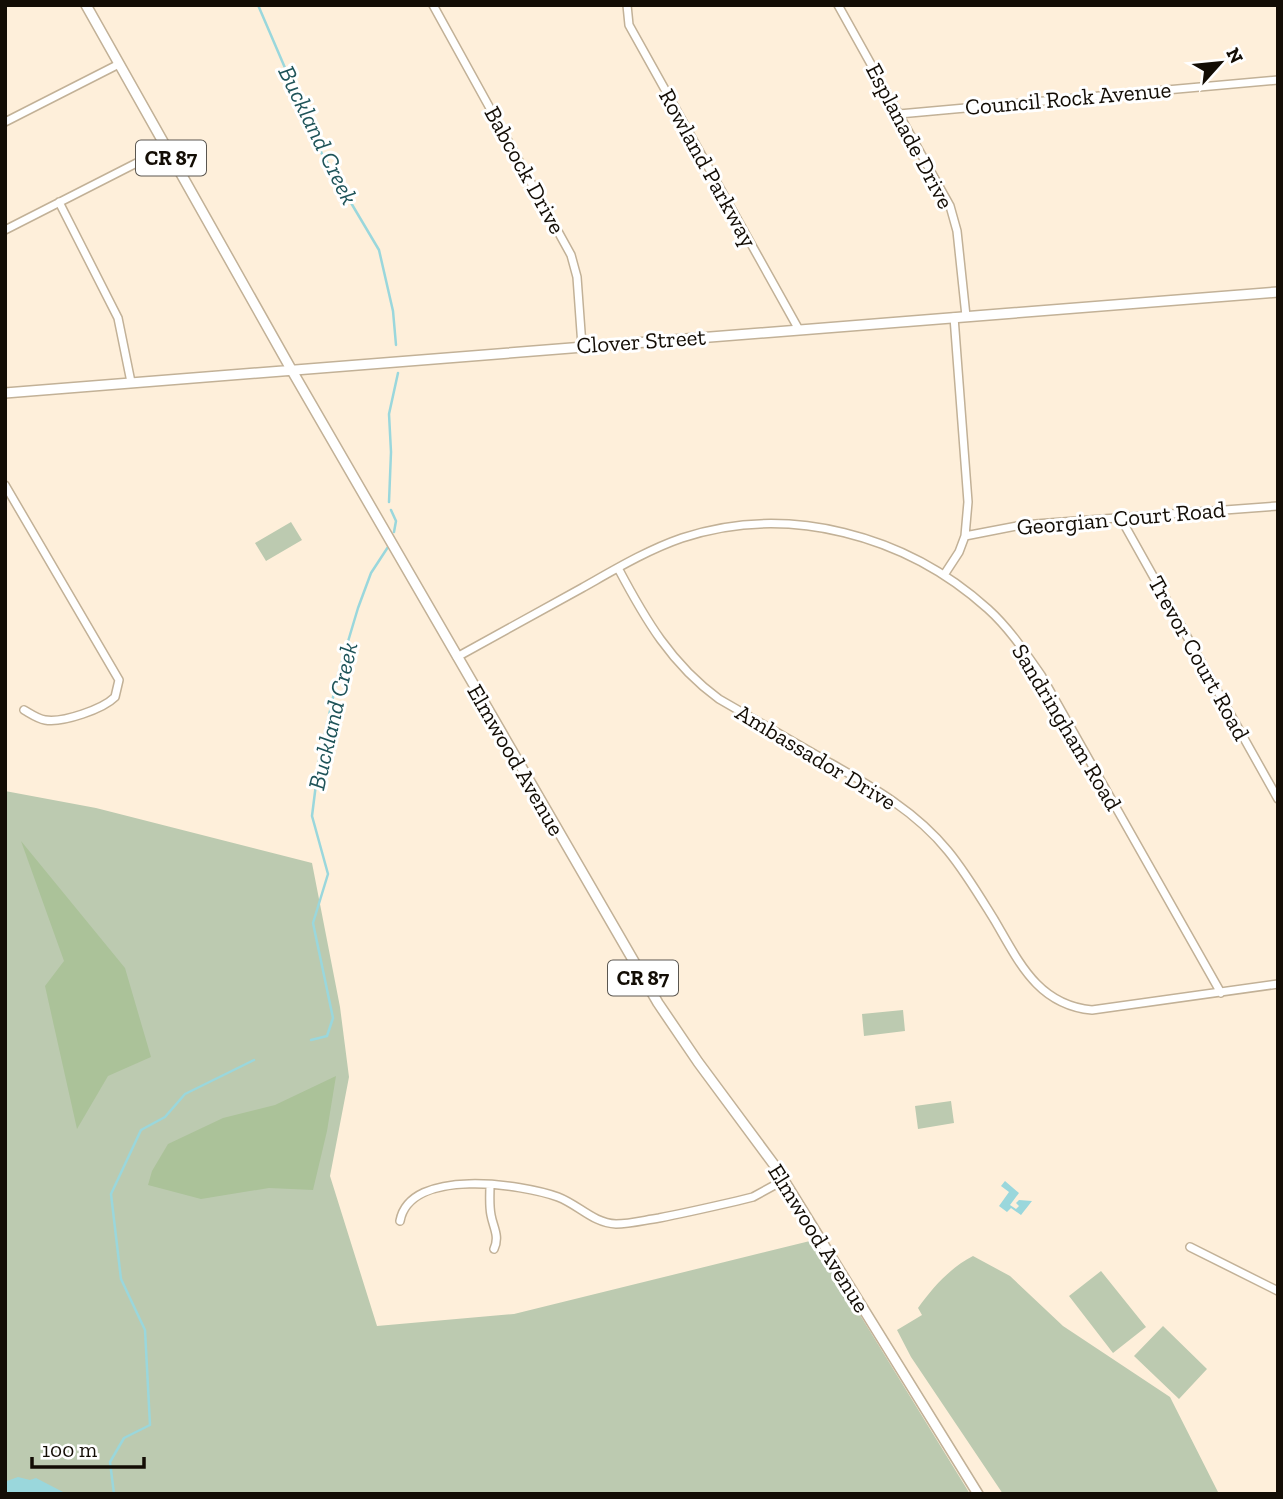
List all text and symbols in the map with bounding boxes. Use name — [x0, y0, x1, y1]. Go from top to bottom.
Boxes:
north arrow — [1185, 28, 1255, 98]
text: N — [1221, 44, 1248, 67]
street label: Esplanade Drive — [860, 59, 960, 213]
water label: Buckland Creek — [272, 61, 365, 209]
street label: Council Rock Avenue — [964, 75, 1172, 121]
street label: Rowland Parkway — [653, 84, 763, 252]
street label: Babcock Drive — [478, 101, 572, 239]
road number: CR 87 — [136, 140, 206, 176]
street label: Clover Street — [575, 322, 707, 359]
street label: Georgian Court Road — [1016, 495, 1227, 541]
street label: Trevor Court Road — [1142, 571, 1256, 746]
water label: Buckland Creek — [301, 639, 364, 793]
street label: Sandringham Road — [1006, 639, 1128, 816]
street label: Elmwood Avenue — [461, 679, 571, 841]
street label: Ambassador Drive — [731, 698, 901, 816]
road number: CR 87 — [608, 960, 678, 996]
street label: Elmwood Avenue — [762, 1158, 876, 1318]
scale bar — [32, 1426, 144, 1470]
text: 100 m — [42, 1437, 97, 1462]

